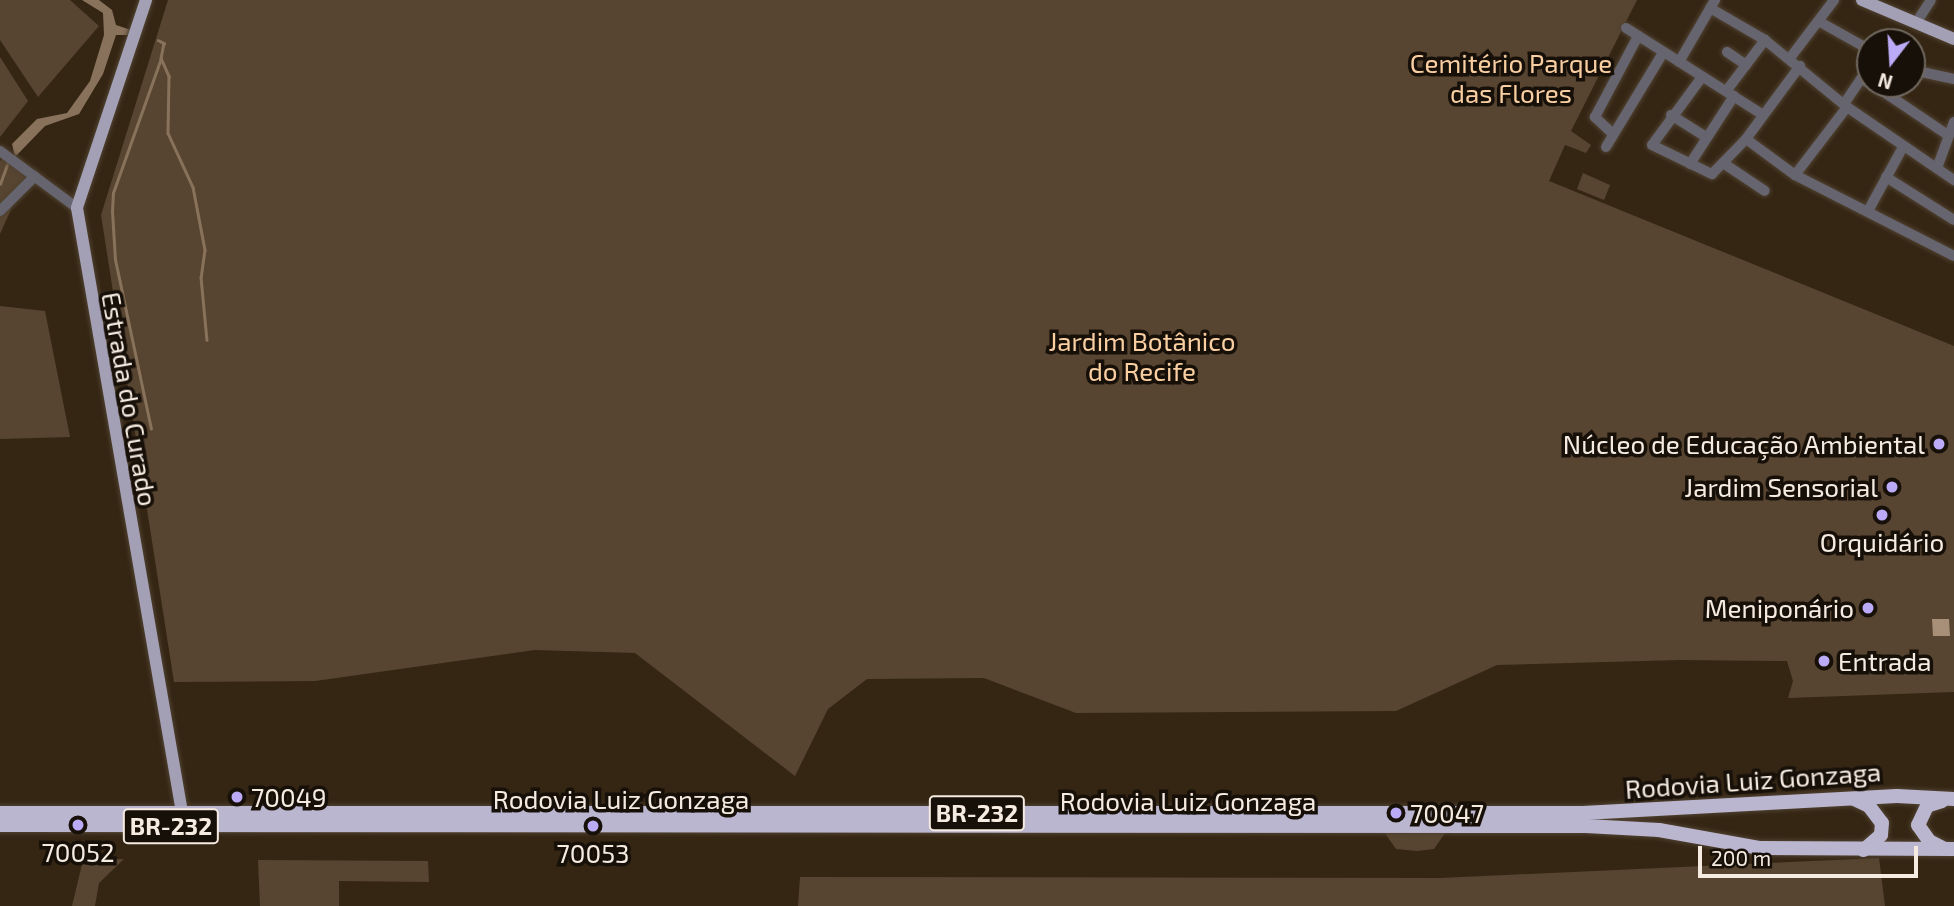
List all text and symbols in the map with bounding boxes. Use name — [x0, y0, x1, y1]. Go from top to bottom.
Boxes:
north arrow — [1856, 28, 1926, 98]
park label: Cemitério Parque das Flores — [1410, 47, 1612, 108]
text: N — [1875, 69, 1895, 95]
street label: Estrada do Curado — [96, 290, 164, 508]
park label: Jardim Botânico do Recife — [1048, 325, 1236, 386]
place label: Núcleo de Educação Ambiental — [1562, 428, 1925, 460]
marker: Núcleo de Educação Ambiental — [1931, 436, 1947, 452]
place label: Jardim Sensorial — [1684, 471, 1878, 503]
marker: Jardim Sensorial — [1884, 479, 1900, 495]
marker: Orquidário — [1874, 507, 1890, 523]
place label: Orquidário — [1820, 526, 1944, 558]
place label: Meniponário — [1705, 592, 1854, 624]
marker: Meniponário — [1860, 600, 1876, 616]
place label: Entrada — [1838, 645, 1931, 677]
marker: Entrada — [1816, 653, 1832, 669]
street label: Rodovia Luiz Gonzaga — [1624, 755, 1882, 805]
place label: 70049 — [251, 781, 327, 813]
street label: Rodovia Luiz Gonzaga — [493, 783, 749, 815]
street label: Rodovia Luiz Gonzaga — [1060, 785, 1316, 817]
marker: 70049 — [229, 789, 245, 805]
road number: BR-232 — [928, 792, 1026, 834]
place label: 70047 — [1410, 797, 1484, 829]
marker: 70047 — [1388, 805, 1404, 821]
road number: BR-232 — [122, 806, 220, 846]
marker: 70052 — [70, 817, 86, 833]
marker: 70053 — [585, 818, 601, 834]
scale bar — [1702, 832, 1923, 876]
place label: 70052 — [41, 836, 115, 868]
place label: 70053 — [556, 837, 630, 869]
text: 200 m — [1711, 845, 1771, 870]

